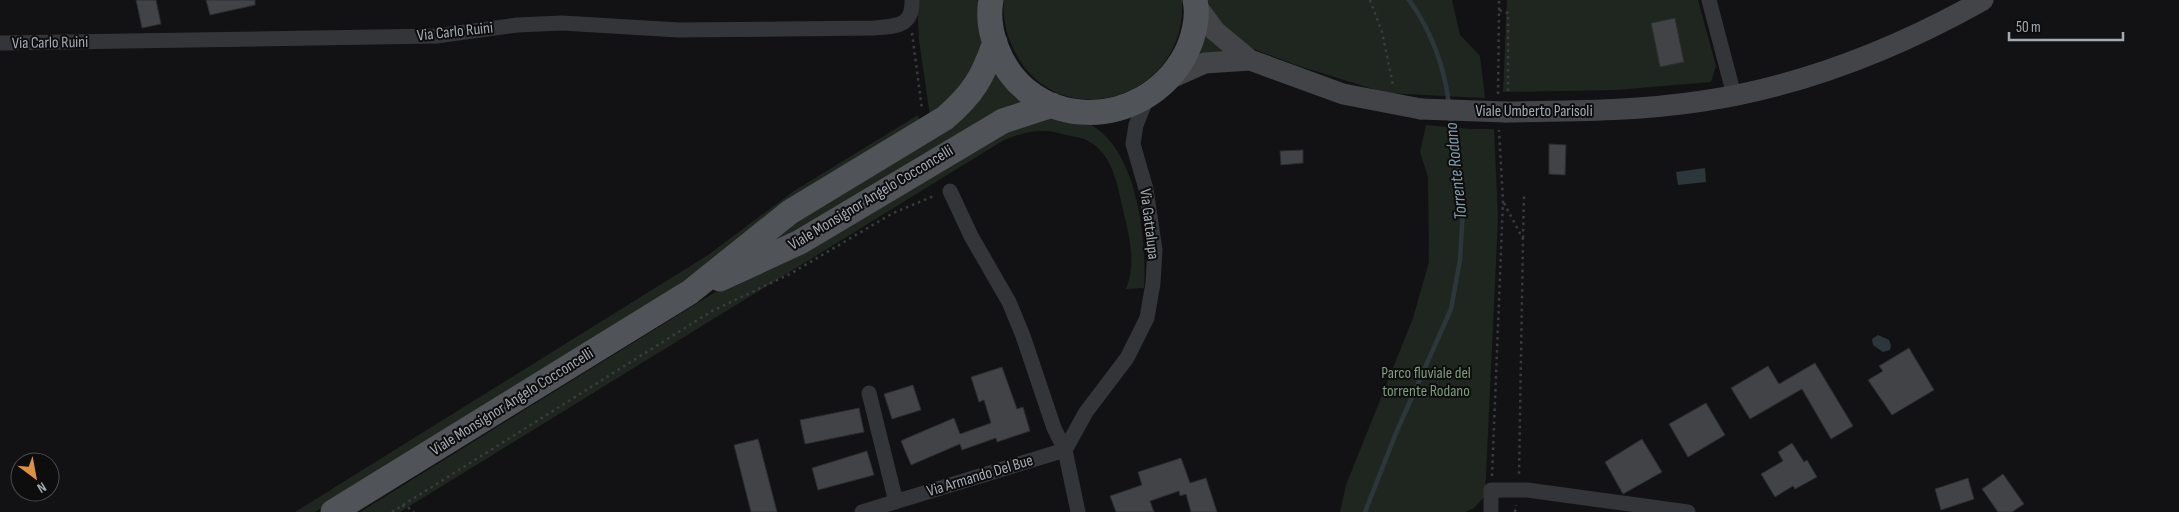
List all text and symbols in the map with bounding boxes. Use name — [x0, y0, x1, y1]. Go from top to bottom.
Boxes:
scale bar — [2009, 10, 2123, 42]
text: 50 m — [2016, 18, 2041, 37]
street label: Via Carlo Ruini — [416, 19, 494, 45]
street label: Via Carlo Ruini — [12, 33, 88, 53]
street label: Viale Umberto Parisoli — [1475, 102, 1593, 121]
water label: Torrente Rodano — [1440, 121, 1472, 221]
street label: Viale Monsignor Angelo Cocconcelli — [785, 141, 957, 255]
street label: Via Gattalupa — [1135, 188, 1163, 260]
street label: Viale Monsignor Angelo Cocconcelli — [427, 344, 597, 460]
park label: Parco fluviale del torrente Rodano — [1381, 364, 1471, 401]
street label: Via Armando Del Bue — [925, 451, 1035, 501]
north arrow — [10, 452, 60, 502]
text: N — [34, 478, 49, 497]

